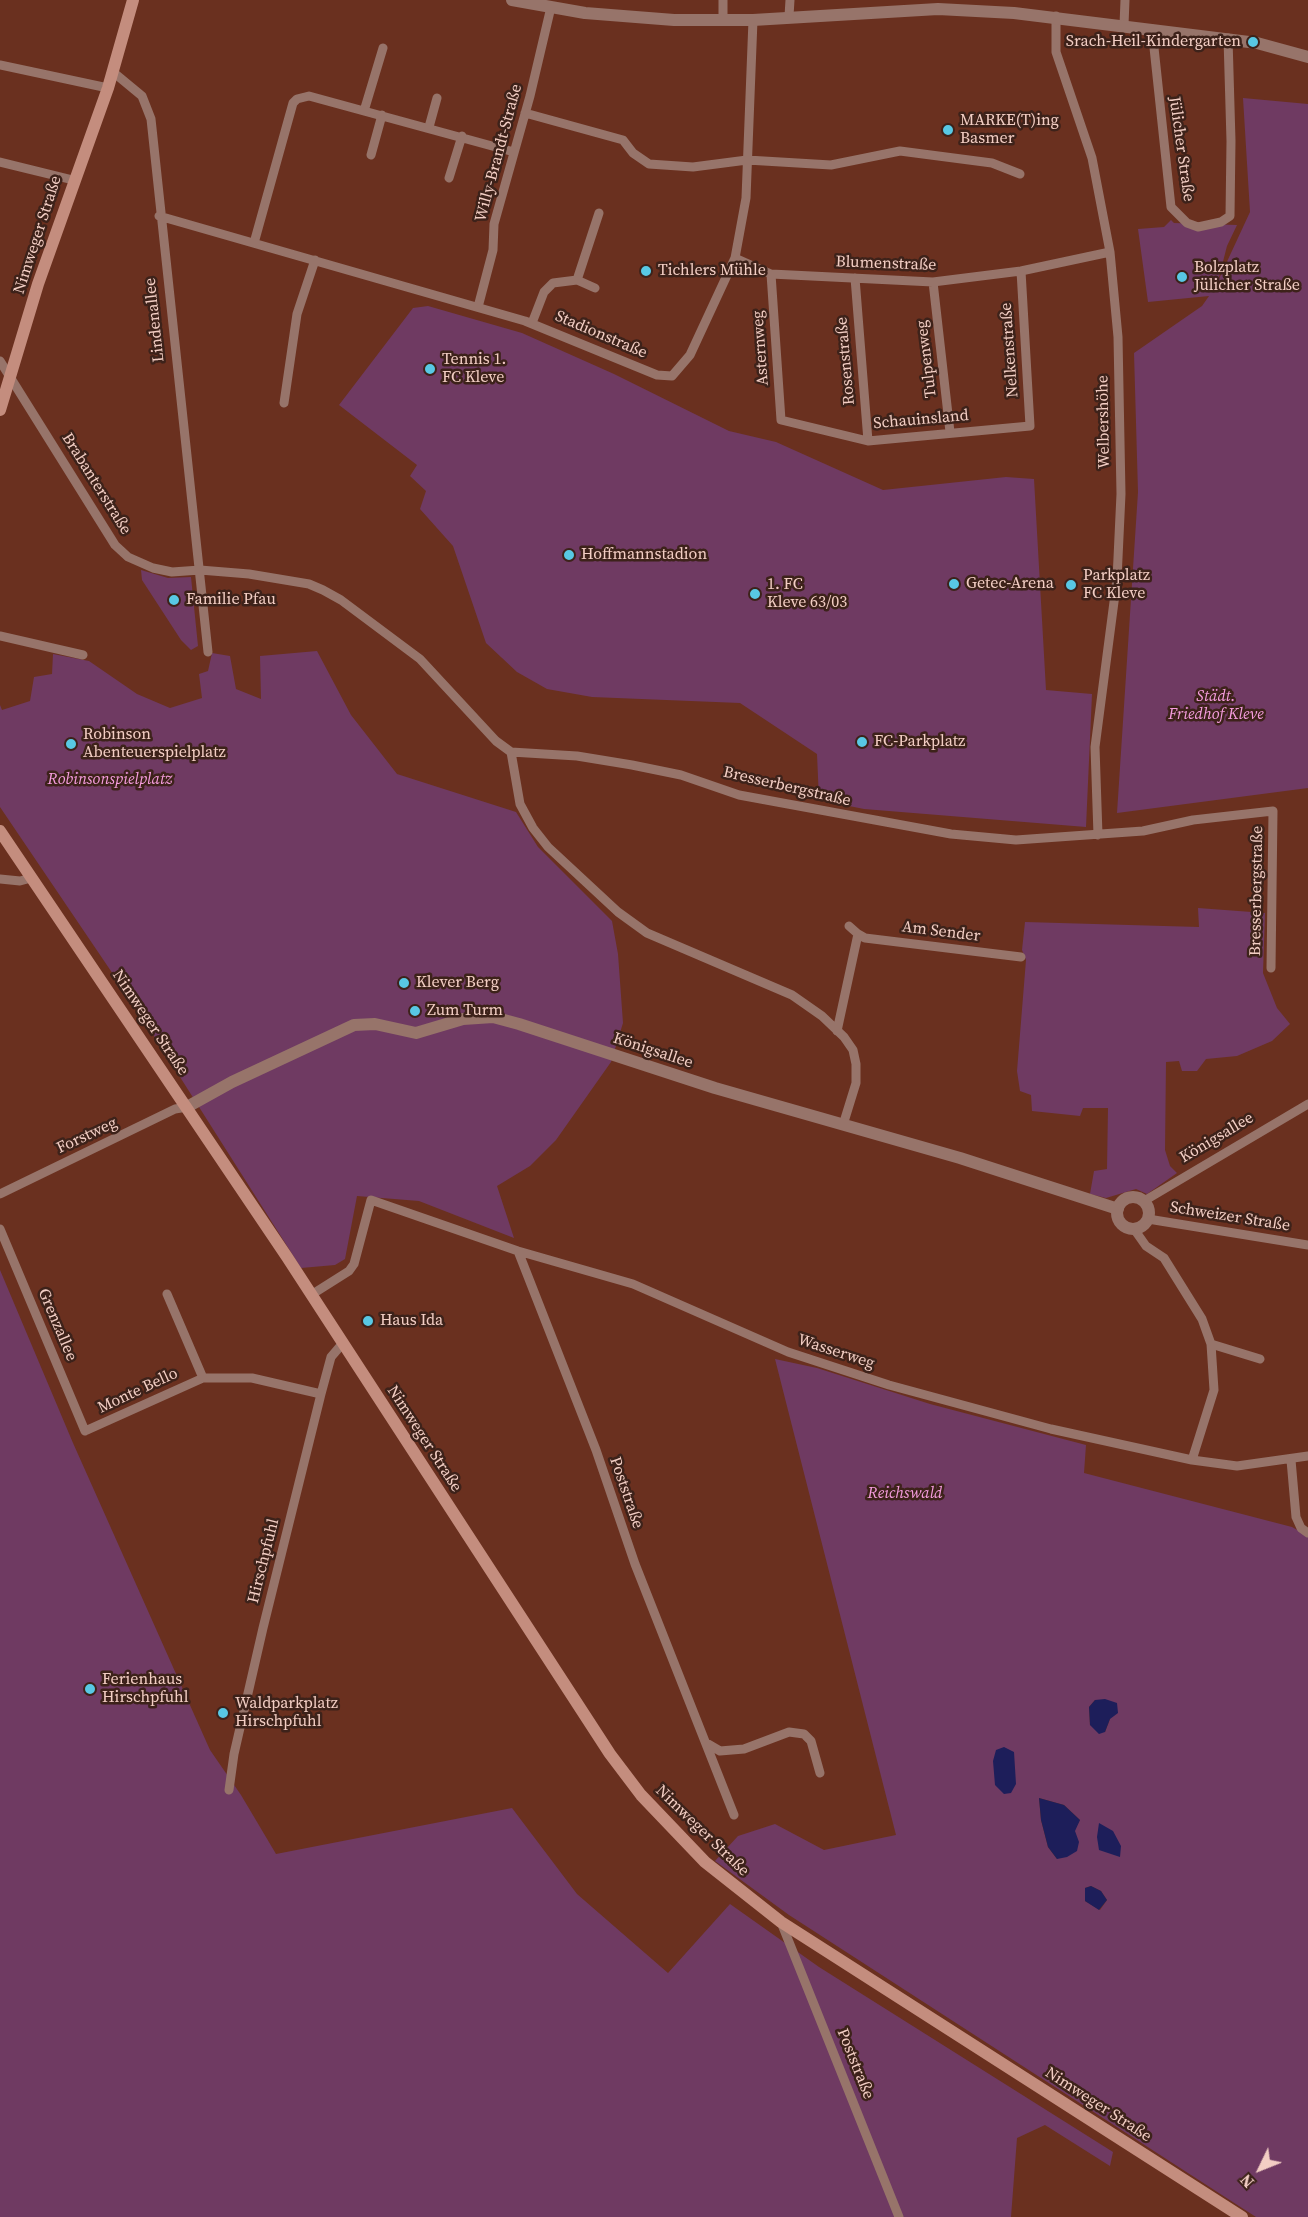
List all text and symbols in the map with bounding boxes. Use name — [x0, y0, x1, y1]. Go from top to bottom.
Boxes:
place label: Srach-Heil-Kindergarten — [1066, 32, 1241, 52]
marker: Srach-Heil-Kindergarten — [1246, 35, 1260, 49]
street label: Willy-Brandt-Straße — [471, 82, 527, 224]
street label: Jülicher Straße — [1164, 95, 1198, 203]
place label: MARKE(T)ing Basmer — [960, 111, 1059, 149]
marker: MARKE(T)ing Basmer — [941, 123, 955, 137]
street label: Nimweger Straße — [10, 174, 66, 296]
street label: Blumenstraße — [835, 253, 937, 275]
place label: Bolzplatz Jülicher Straße — [1194, 258, 1300, 296]
place label: Tichlers Mühle — [658, 261, 766, 281]
marker: Tichlers Mühle — [639, 264, 653, 278]
marker: Bolzplatz Jülicher Straße — [1175, 270, 1189, 284]
street label: Lindenallee — [141, 277, 169, 363]
street label: Nelkenstraße — [997, 302, 1023, 398]
street label: Stadionstraße — [552, 307, 650, 363]
street label: Asternweg — [749, 310, 773, 386]
street label: Rosenstraße — [833, 316, 859, 406]
street label: Tulpenweg — [913, 319, 941, 399]
place label: Tennis 1. FC Kleve — [442, 350, 506, 388]
marker: Tennis 1. FC Kleve — [423, 362, 437, 376]
street label: Welbershöhe — [1094, 375, 1114, 469]
street label: Schauinsland — [873, 406, 969, 434]
street label: Brabanterstraße — [57, 430, 135, 538]
place label: Hoffmannstadion — [581, 545, 707, 565]
marker: Hoffmannstadion — [562, 548, 576, 562]
place label: Parkplatz FC Kleve — [1083, 566, 1150, 604]
place label: Getec-Arena — [966, 574, 1054, 594]
place label: 1. FC Kleve 63/03 — [767, 575, 847, 613]
marker: Getec-Arena — [947, 577, 961, 591]
marker: Parkplatz FC Kleve — [1064, 578, 1078, 592]
marker: 1. FC Kleve 63/03 — [748, 587, 762, 601]
place label: Familie Pfau — [186, 590, 276, 610]
marker: Familie Pfau — [167, 593, 181, 607]
park label: Städt. Friedhof Kleve — [1168, 687, 1264, 725]
place label: Robinson Abenteuerspielplatz — [83, 725, 226, 763]
place label: FC-Parkplatz — [874, 732, 965, 752]
marker: FC-Parkplatz — [855, 735, 869, 749]
marker: Robinson Abenteuerspielplatz — [64, 737, 78, 751]
street label: Bresserbergstraße — [721, 763, 853, 811]
park label: Robinsonspielplatz — [47, 770, 173, 790]
street label: Bresserbergstraße — [1246, 826, 1268, 956]
street label: Am Sender — [901, 918, 981, 946]
street label: Nimweger Straße — [108, 967, 192, 1079]
place label: Klever Berg — [416, 973, 499, 993]
marker: Klever Berg — [397, 976, 411, 990]
place label: Zum Turm — [427, 1001, 503, 1021]
marker: Zum Turm — [408, 1004, 422, 1018]
street label: Königsallee — [611, 1029, 695, 1073]
street label: Königsallee — [1177, 1108, 1257, 1168]
street label: Forstweg — [54, 1114, 120, 1158]
street label: Schweizer Straße — [1169, 1198, 1291, 1236]
street label: Grenzallee — [33, 1286, 81, 1364]
place label: Haus Ida — [380, 1311, 443, 1331]
marker: Haus Ida — [361, 1314, 375, 1328]
street label: Wasserweg — [795, 1331, 877, 1373]
street label: Monte Bello — [95, 1364, 181, 1418]
street label: Nimweger Straße — [382, 1382, 466, 1496]
street label: Poststraße — [605, 1455, 647, 1531]
park label: Reichswald — [868, 1484, 942, 1504]
street label: Hirschpfuhl — [244, 1517, 284, 1605]
place label: Ferienhaus Hirschpfuhl — [102, 1670, 188, 1708]
marker: Ferienhaus Hirschpfuhl — [83, 1682, 97, 1696]
place label: Waldparkplatz Hirschpfuhl — [235, 1694, 338, 1732]
marker: Waldparkplatz Hirschpfuhl — [216, 1706, 230, 1720]
street label: Nimweger Straße — [651, 1781, 753, 1881]
street label: Poststraße — [832, 2026, 878, 2102]
street label: Nimweger Straße — [1041, 2063, 1155, 2147]
north arrow — [1230, 2139, 1290, 2199]
text: N — [1235, 2170, 1259, 2193]

